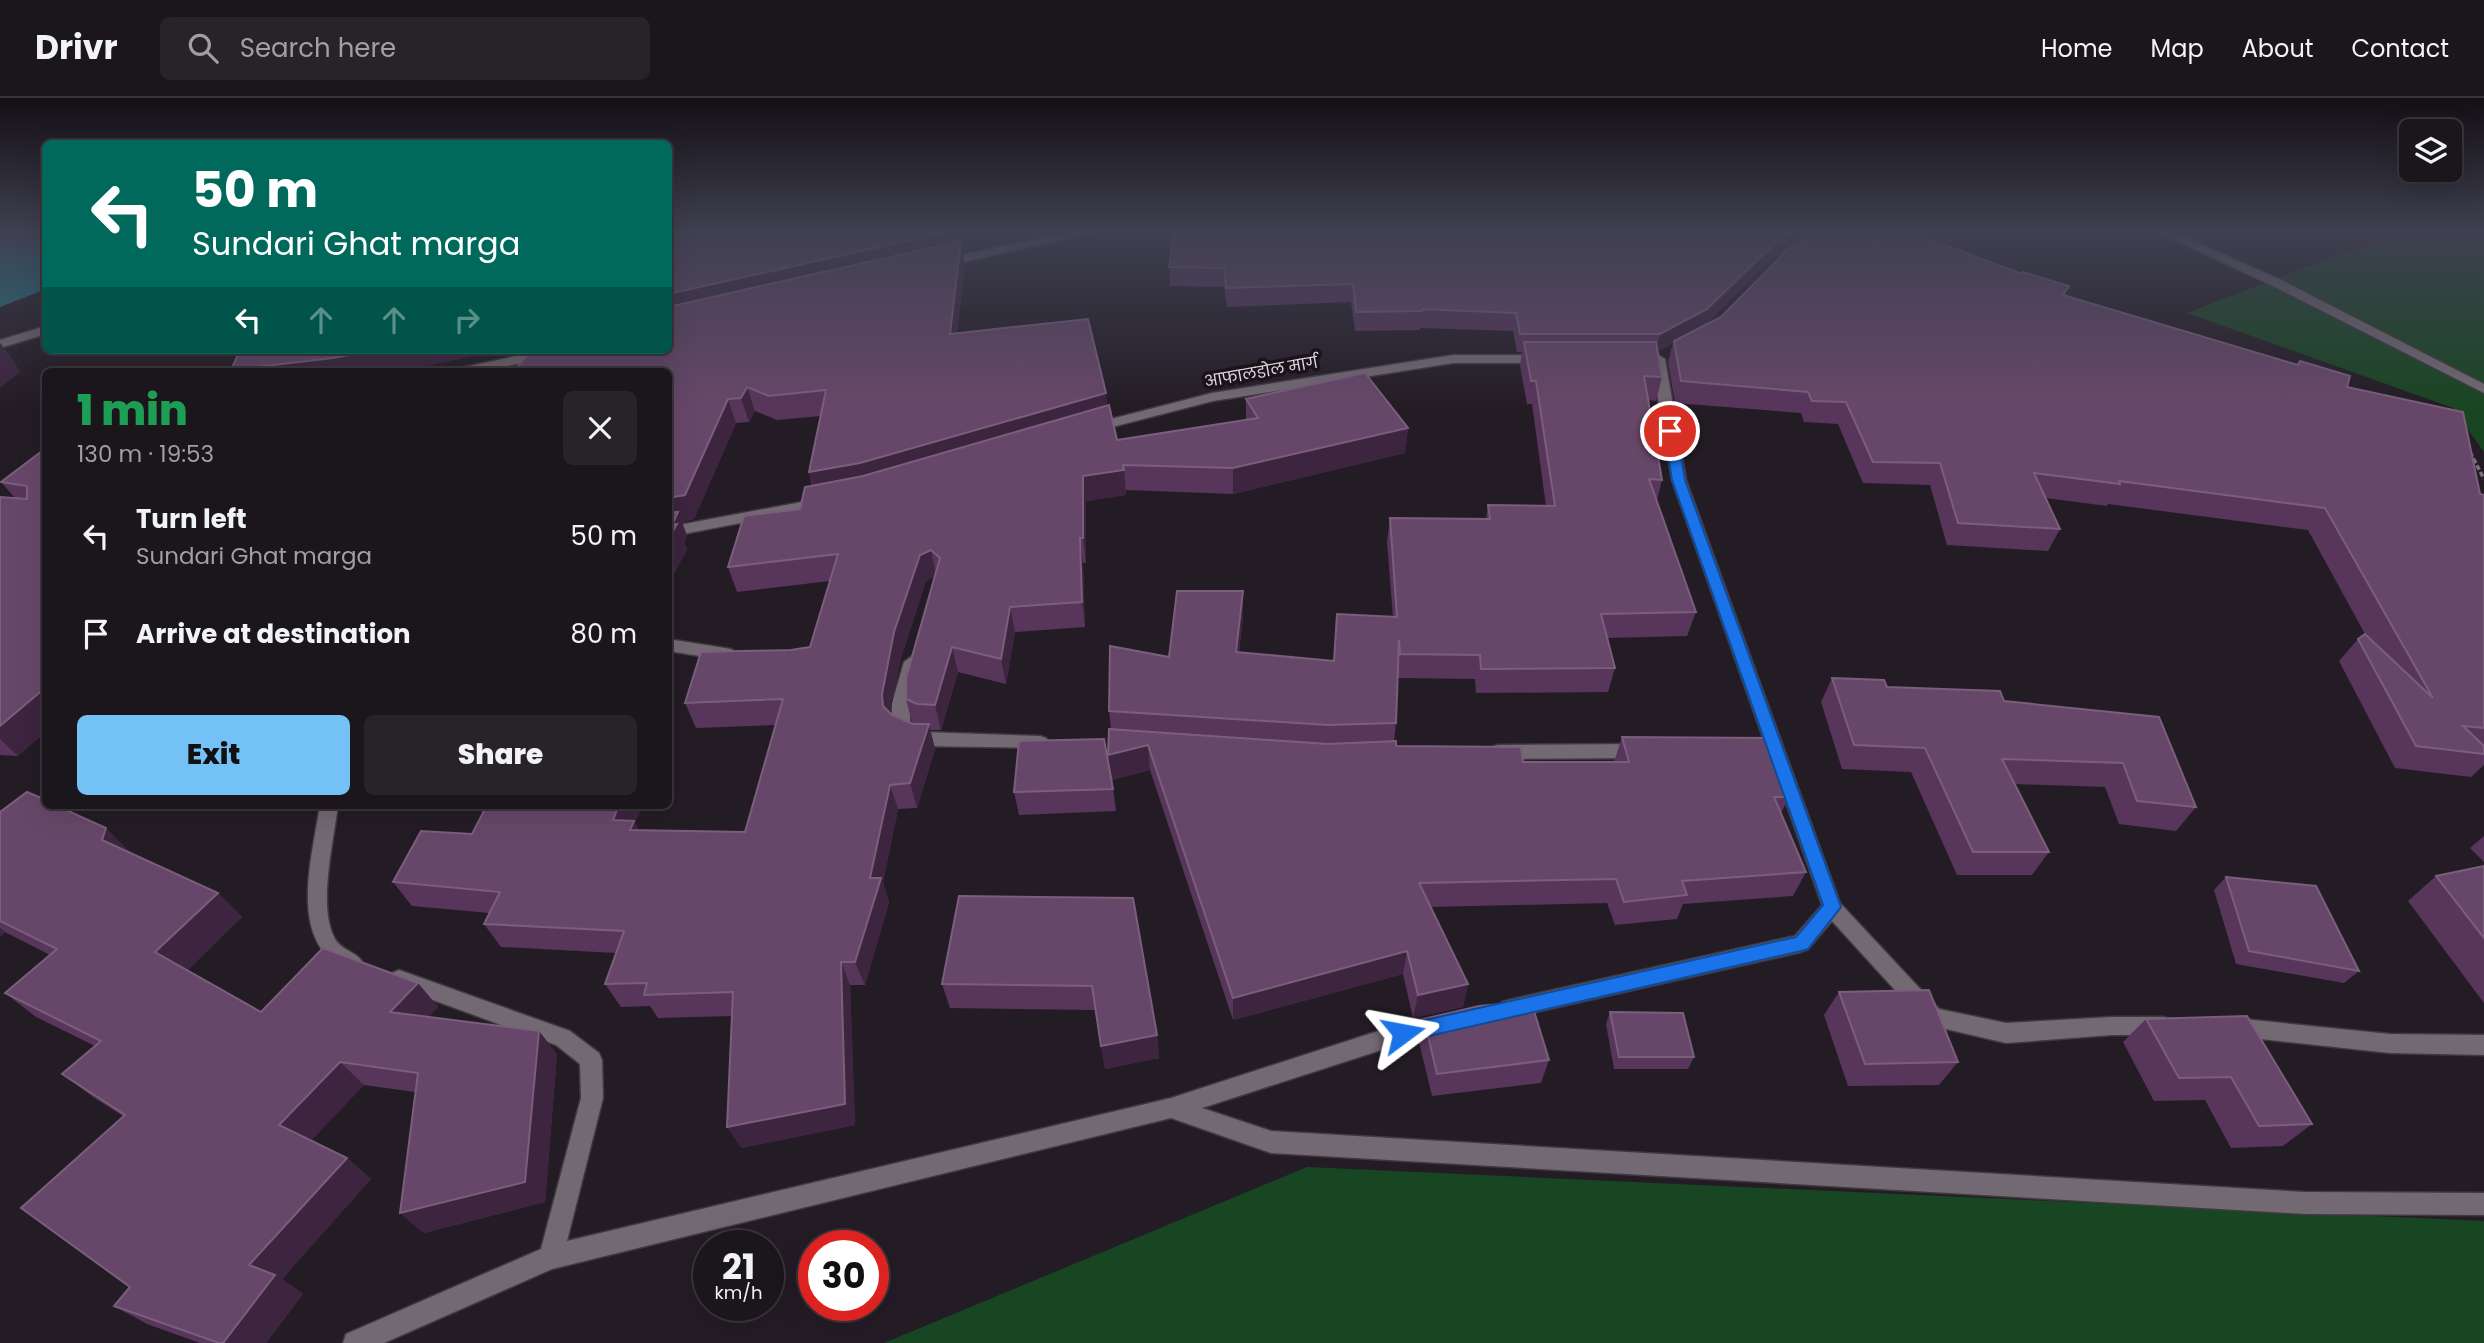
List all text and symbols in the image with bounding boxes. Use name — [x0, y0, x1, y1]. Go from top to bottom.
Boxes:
search box — [160, 17, 650, 80]
text: Drivr — [35, 24, 118, 71]
icon: search — [184, 29, 222, 67]
text: Search here — [240, 30, 396, 66]
text: Home — [2041, 32, 2113, 65]
text: Map — [2151, 32, 2204, 65]
text: About — [2242, 32, 2313, 65]
text: Contact — [2351, 32, 2449, 65]
map controls — [2399, 119, 2462, 182]
button: layers — [2399, 119, 2462, 182]
text: 50 m — [192, 156, 318, 224]
icon: left — [77, 168, 168, 259]
text: Sundari Ghat marga — [192, 221, 520, 266]
icon: left — [229, 301, 267, 339]
icon: ahead — [302, 301, 340, 339]
icon: ahead — [375, 301, 413, 339]
icon: right — [448, 301, 486, 339]
street label: आफालडोल मार्ग — [1203, 350, 1322, 393]
text: 1 min — [77, 381, 188, 440]
button: close — [563, 391, 637, 465]
pin — [1640, 401, 1700, 461]
icon: arrive — [1651, 412, 1689, 450]
text: 130 m · 19:53 — [77, 438, 214, 470]
text: Turn left — [136, 501, 247, 537]
icon: left — [77, 517, 115, 555]
text: 50 m — [571, 518, 637, 554]
text: Sundari Ghat marga — [136, 540, 372, 572]
icon: arrive — [77, 615, 115, 653]
text: Arrive at destination — [136, 616, 411, 652]
text: 80 m — [571, 616, 637, 652]
button: Exit — [77, 715, 350, 795]
button: Share — [364, 715, 637, 795]
position arrow — [1366, 996, 1440, 1070]
speed limit sign: 30 — [798, 1230, 889, 1321]
text: 21 — [722, 1242, 755, 1291]
text: km/h — [715, 1280, 762, 1305]

